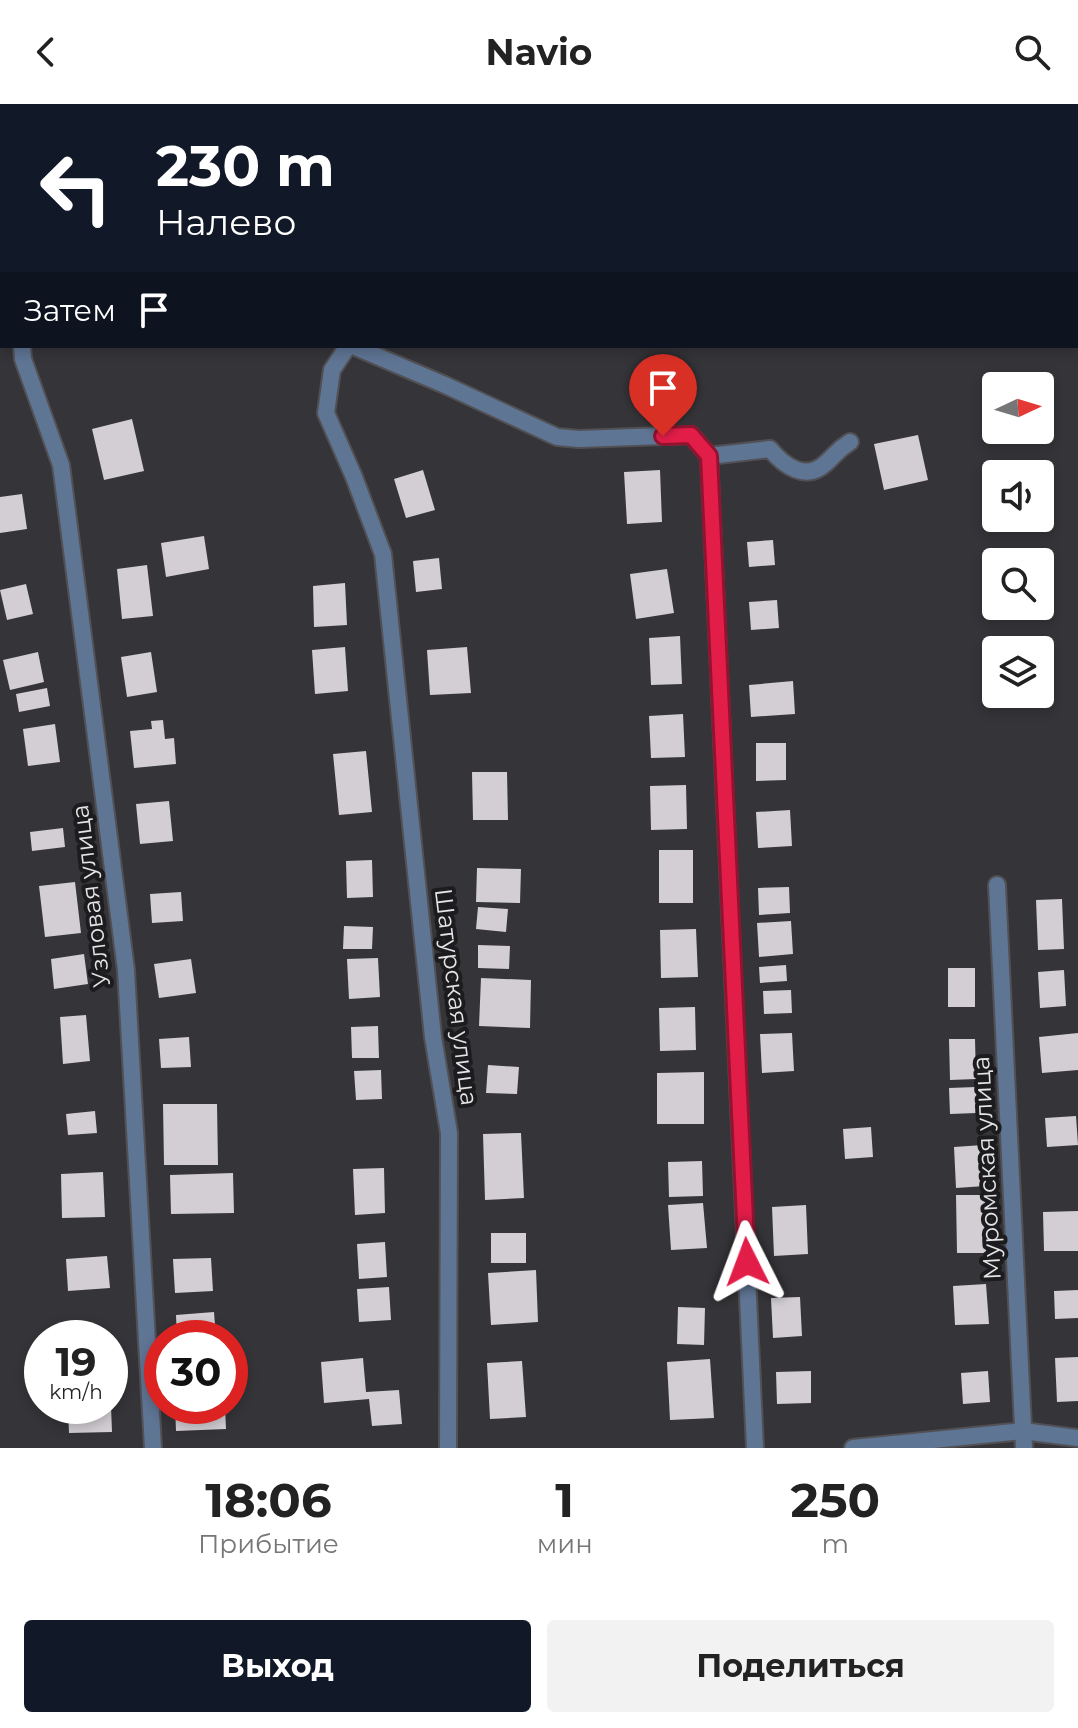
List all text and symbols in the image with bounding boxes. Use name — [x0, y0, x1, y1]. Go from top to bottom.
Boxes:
icon: back — [24, 30, 68, 74]
text: Navio — [486, 30, 592, 74]
icon: search — [1010, 30, 1054, 74]
text: 230 m — [156, 132, 335, 200]
icon: left — [24, 136, 128, 240]
text: Налево — [156, 200, 296, 244]
icon: arrive — [132, 288, 176, 332]
text: Затем — [24, 292, 116, 329]
pin — [629, 354, 697, 436]
icon: arrive — [641, 366, 685, 410]
north arrow — [982, 372, 1054, 444]
map controls — [982, 372, 1054, 708]
button: sound — [982, 460, 1054, 532]
button: search — [982, 548, 1054, 620]
button: layers — [982, 636, 1054, 708]
street label: Узловая улица — [65, 803, 116, 989]
street label: Шатурская улица — [429, 887, 484, 1107]
street label: Муромская улица — [966, 1055, 1007, 1281]
position arrow — [705, 1220, 789, 1304]
speed limit sign: 30 — [144, 1320, 248, 1424]
text: 19 — [55, 1337, 97, 1386]
text: km/h — [49, 1380, 103, 1404]
text: 18:06 — [205, 1471, 331, 1529]
text: 1 — [555, 1471, 574, 1529]
text: 250 — [791, 1471, 880, 1529]
text: Прибытие — [198, 1528, 339, 1560]
text: мин — [537, 1528, 593, 1560]
text: m — [822, 1528, 849, 1560]
button: Выход — [24, 1620, 531, 1712]
button: Поделиться — [547, 1620, 1054, 1712]

